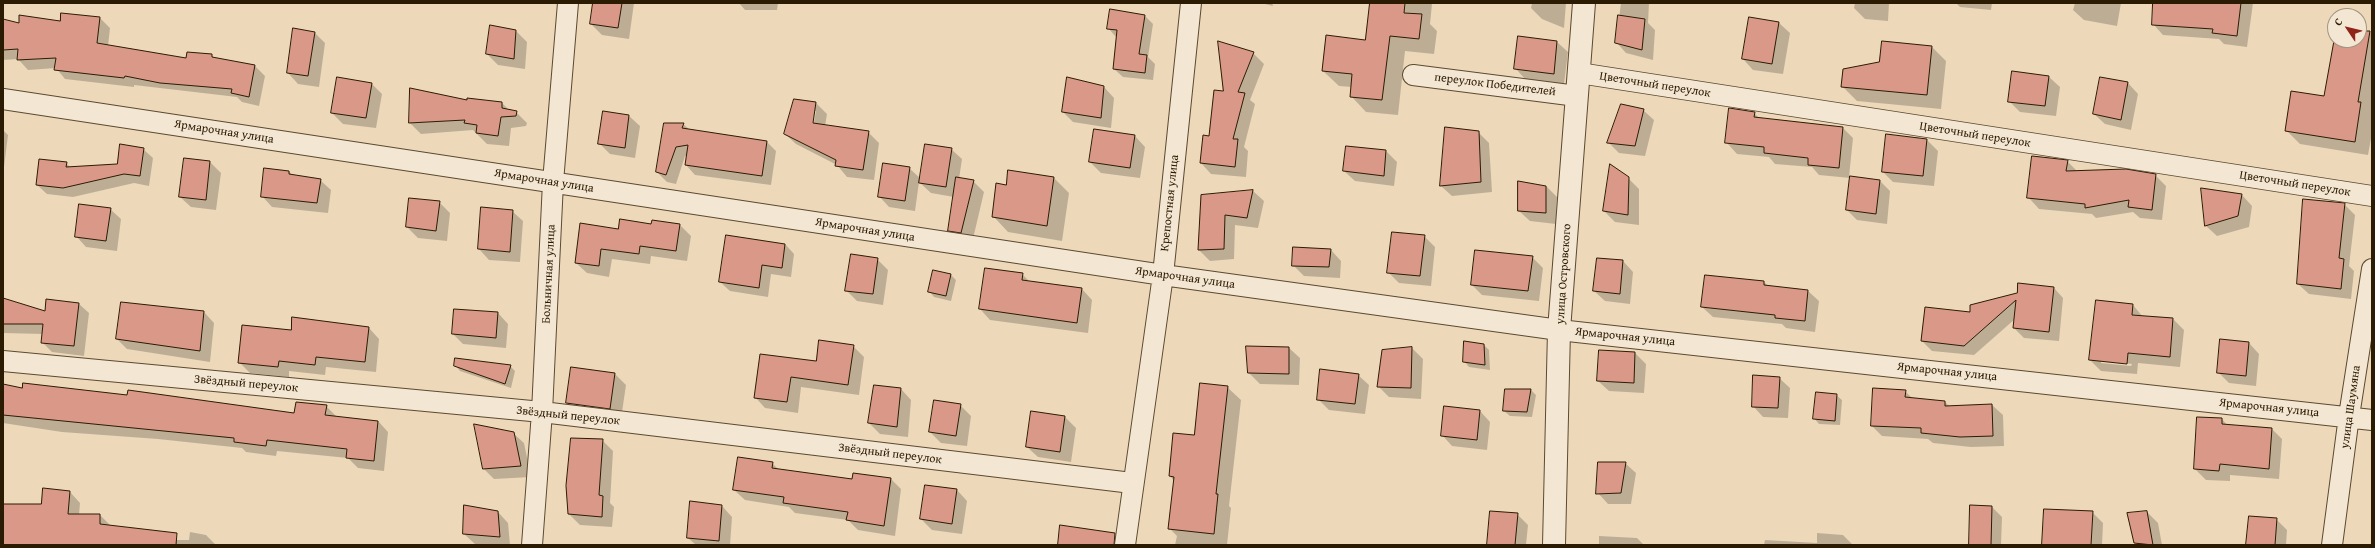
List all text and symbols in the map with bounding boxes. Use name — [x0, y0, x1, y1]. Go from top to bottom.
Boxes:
north arrow — [2327, 8, 2367, 48]
text: С — [2330, 15, 2346, 29]
street label: Цветочный переулок — [1598, 69, 1712, 101]
street label: переулок Победителей — [1433, 70, 1557, 100]
street label: Ярмарочная улица — [173, 117, 275, 147]
street label: Цветочный переулок — [1918, 119, 2032, 151]
street label: Крепостная улица — [1158, 154, 1182, 252]
street label: Ярмарочная улица — [493, 166, 595, 196]
street label: Цветочный переулок — [2238, 168, 2352, 200]
street label: Ярмарочная улица — [814, 215, 916, 245]
street label: улица Островского — [1553, 223, 1575, 325]
street label: Больничная улица — [539, 224, 559, 324]
street label: Ярмарочная улица — [1134, 264, 1236, 292]
street label: Ярмарочная улица — [1574, 325, 1676, 349]
street label: Ярмарочная улица — [1896, 360, 1998, 384]
street label: улица Шаумяна — [2338, 364, 2364, 450]
street label: Звёздный переулок — [193, 372, 299, 396]
street label: Ярмарочная улица — [2218, 396, 2320, 420]
street label: Звёздный переулок — [515, 403, 621, 429]
street label: Звёздный переулок — [837, 441, 943, 467]

